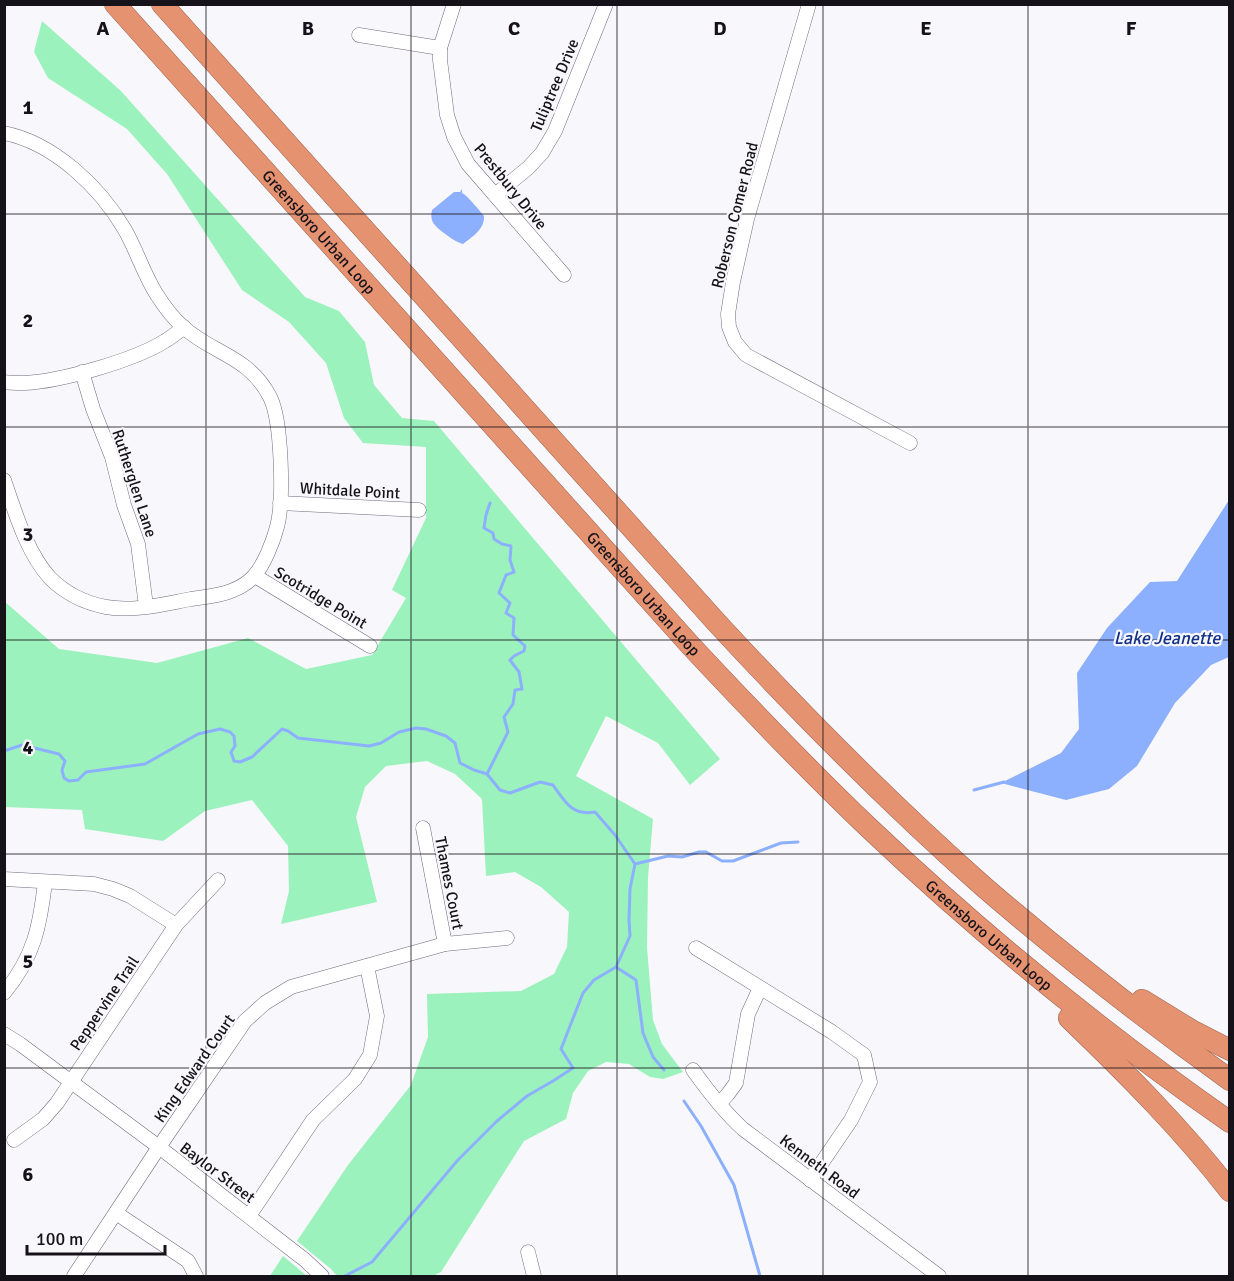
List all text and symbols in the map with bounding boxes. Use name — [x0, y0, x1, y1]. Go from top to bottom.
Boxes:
text: A — [97, 16, 110, 41]
text: B — [302, 16, 314, 41]
text: C — [508, 16, 520, 41]
text: D — [713, 16, 727, 41]
text: E — [920, 16, 932, 41]
text: F — [1126, 16, 1137, 41]
street label: Tuliptree Drive — [526, 36, 584, 135]
text: 1 — [23, 95, 34, 120]
street label: Prestbury Drive — [469, 139, 551, 234]
street label: Roberson Comer Road — [707, 140, 763, 290]
street label: Greensboro Urban Loop — [258, 166, 380, 299]
text: 2 — [23, 308, 33, 333]
street label: Rutherglen Lane — [107, 427, 161, 540]
street label: Whitdale Point — [299, 478, 401, 504]
text: 3 — [23, 522, 33, 547]
street label: Greensboro Urban Loop — [582, 528, 704, 661]
street label: Scotridge Point — [270, 562, 371, 634]
water label: Lake Jeanette — [1114, 627, 1221, 649]
text: 4 — [23, 735, 34, 760]
street label: Thames Court — [430, 835, 468, 932]
street label: Greensboro Urban Loop — [921, 876, 1056, 995]
text: 5 — [23, 949, 33, 974]
street label: Peppervine Trail — [66, 952, 144, 1055]
street label: King Edward Court — [150, 1010, 240, 1127]
street label: Kenneth Road — [776, 1130, 863, 1203]
street label: Baylor Street — [176, 1138, 259, 1208]
text: 6 — [23, 1162, 34, 1187]
scale bar — [27, 1218, 165, 1256]
text: 100 m — [36, 1228, 83, 1250]

